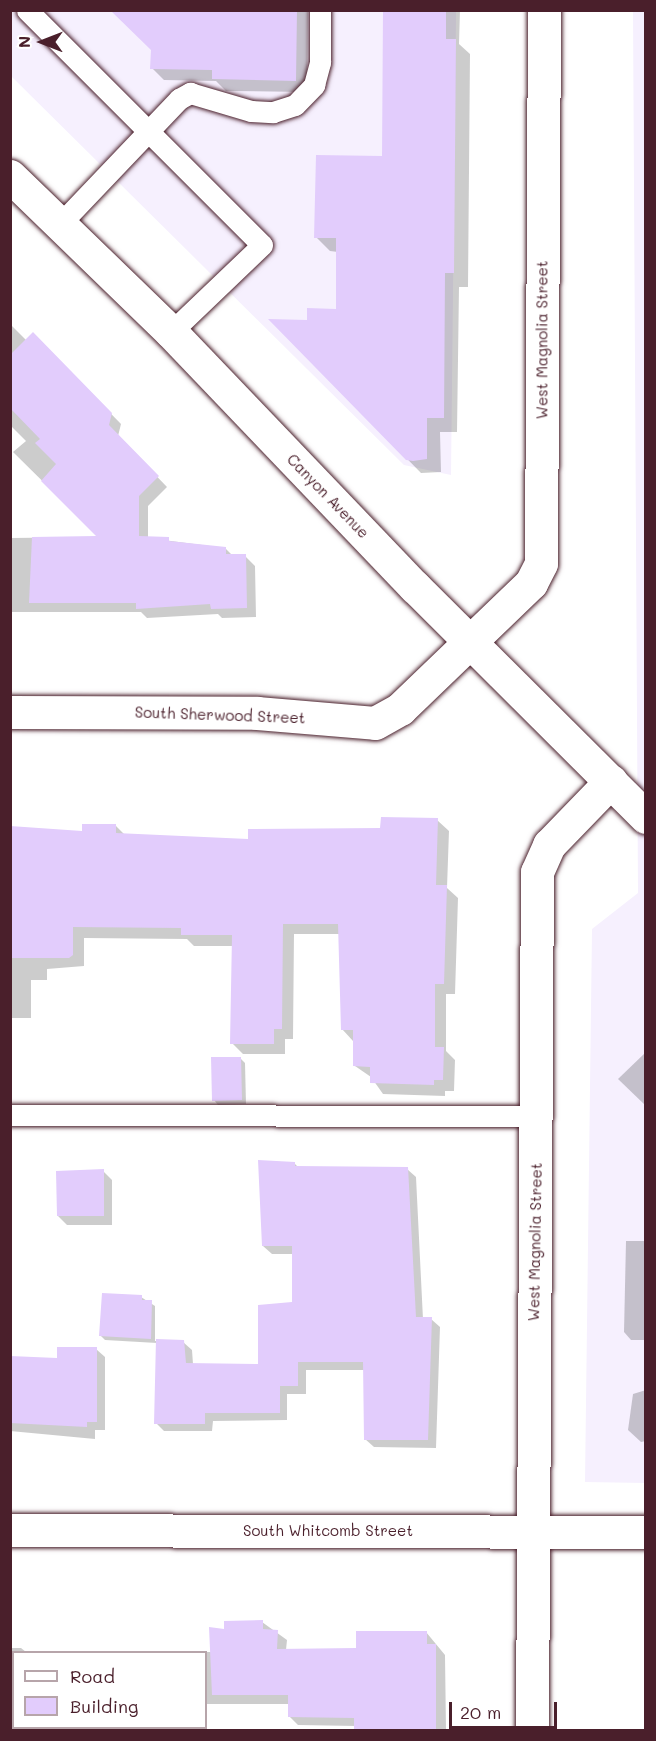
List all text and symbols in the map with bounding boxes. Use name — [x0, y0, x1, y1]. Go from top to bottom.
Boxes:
north arrow — [12, 12, 72, 72]
text: N — [13, 36, 34, 48]
street label: West Magnolia Street — [533, 261, 551, 419]
street label: Canyon Avenue — [283, 450, 373, 542]
street label: South Sherwood Street — [134, 703, 306, 727]
street label: West Magnolia Street — [525, 1163, 545, 1321]
street label: South Whitcomb Street — [243, 1522, 413, 1540]
legend — [12, 1651, 207, 1729]
text: Road — [70, 1664, 115, 1688]
scale bar — [452, 1690, 560, 1728]
text: Building — [70, 1694, 138, 1718]
text: 20 m — [460, 1700, 501, 1724]

